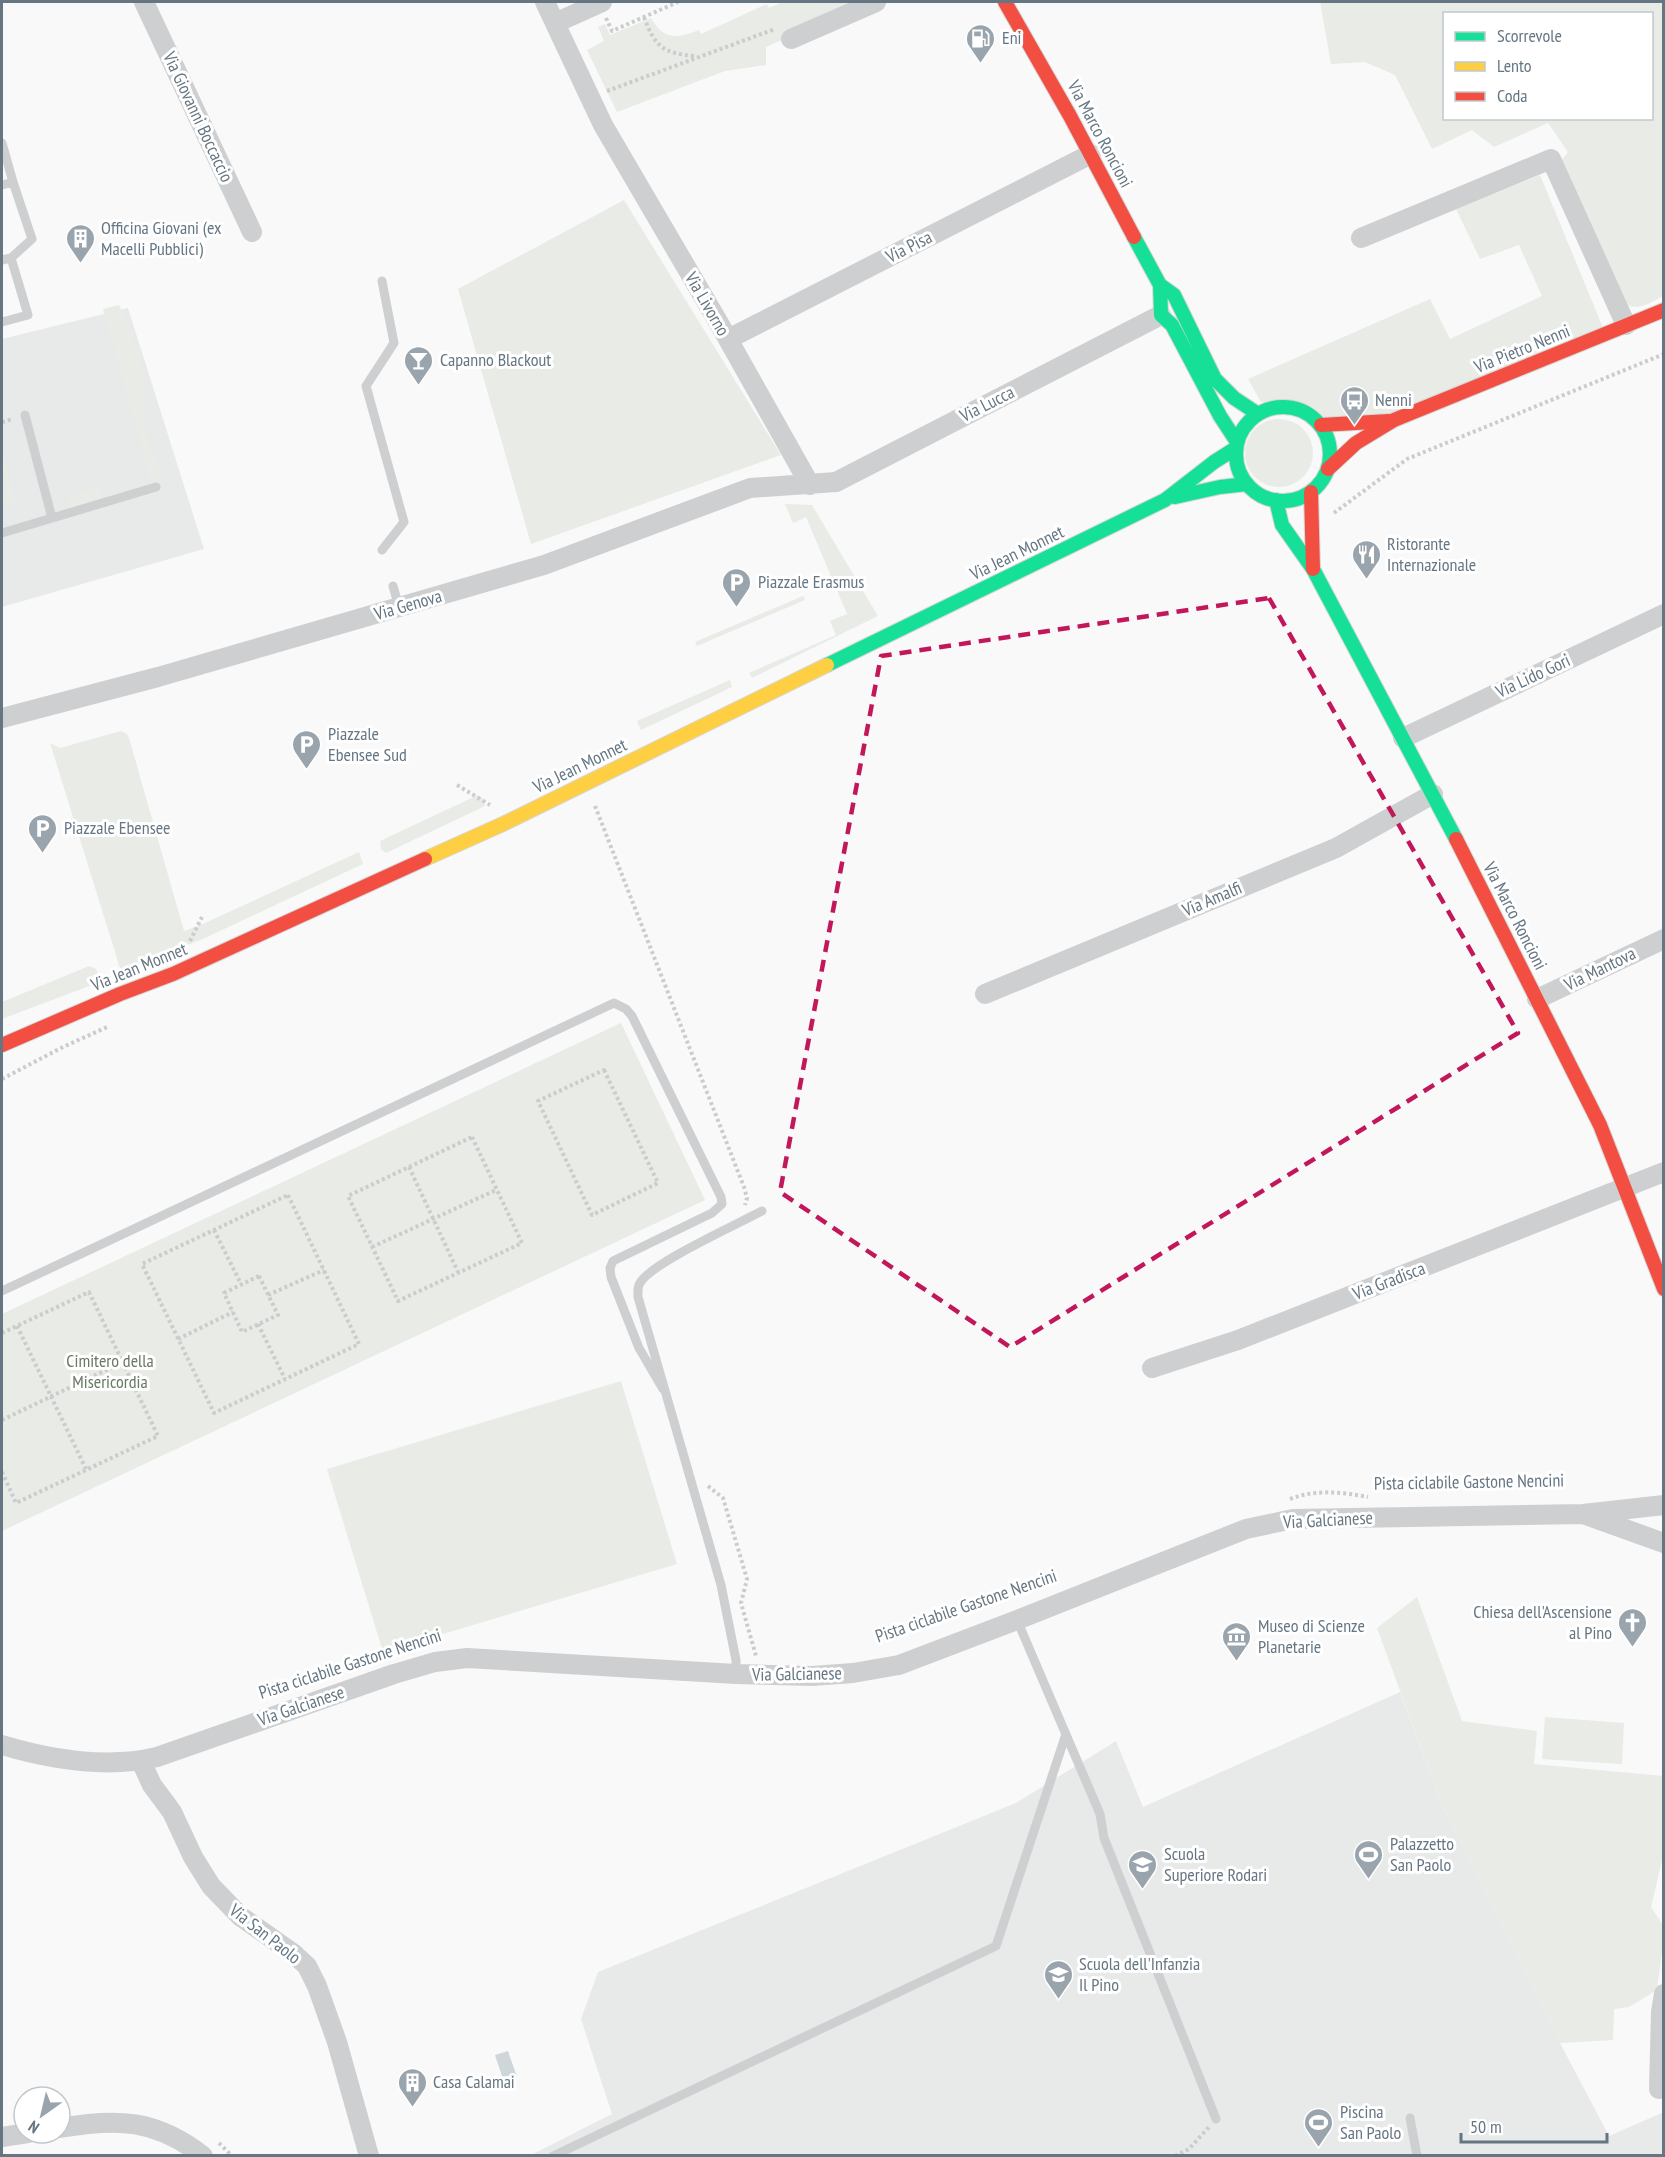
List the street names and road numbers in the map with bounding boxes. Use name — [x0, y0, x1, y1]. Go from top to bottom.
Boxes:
street label: Via Giovanni Boccaccio — [158, 47, 239, 186]
street label: Via Marco Roncioni — [1062, 75, 1138, 191]
street label: Via Pisa — [881, 225, 936, 268]
street label: Via Livorno — [679, 267, 735, 340]
street label: Via Pietro Nenni — [1470, 319, 1573, 378]
street label: Via Lucca — [955, 380, 1018, 427]
street label: Via Jean Monnet — [965, 520, 1067, 586]
street label: Via Genova — [370, 584, 444, 625]
street label: Via Lido Gori — [1491, 648, 1574, 703]
street label: Via Jean Monnet — [528, 733, 630, 799]
street label: Via Marco Roncioni — [1478, 857, 1552, 974]
street label: Via Amalfi — [1178, 876, 1245, 922]
street label: Via Jean Monnet — [87, 937, 190, 997]
street label: Via Mantova — [1559, 941, 1639, 996]
street label: Via Gradisca — [1348, 1256, 1428, 1305]
street label: Pista ciclabile Gastone Nencini — [1374, 1468, 1564, 1495]
street label: Via Galcianese — [1281, 1506, 1373, 1533]
street label: Pista ciclabile Gastone Nencini — [872, 1564, 1060, 1647]
street label: Pista ciclabile Gastone Nencini — [256, 1623, 444, 1704]
street label: Via Galcianese — [751, 1661, 842, 1686]
street label: Via Galcianese — [254, 1680, 347, 1731]
street label: Via San Paolo — [224, 1898, 306, 1969]

